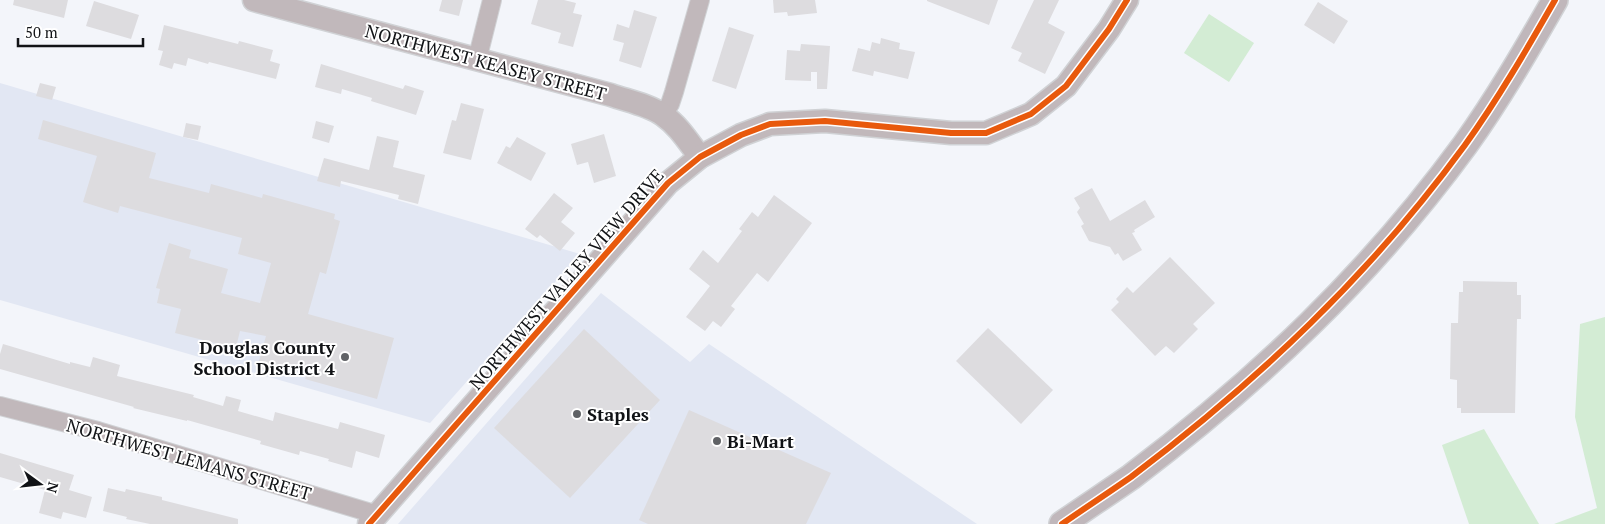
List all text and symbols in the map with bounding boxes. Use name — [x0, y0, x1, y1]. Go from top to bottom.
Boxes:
scale bar — [18, 15, 142, 47]
street label: NORTHWEST KEASEY STREET — [363, 18, 609, 106]
text: 50 m — [25, 22, 58, 42]
street label: NORTHWEST VALLEY VIEW DRIVE — [463, 163, 669, 395]
place label: Douglas County School District 4 — [194, 335, 336, 380]
marker: Douglas County School District 4 — [339, 351, 351, 363]
place label: Staples — [587, 402, 649, 426]
marker: Staples — [571, 408, 583, 420]
street label: NORTHWEST LEMANS STREET — [64, 413, 314, 505]
place label: Bi-Mart — [727, 429, 794, 453]
marker: Bi-Mart — [711, 435, 723, 447]
north arrow — [15, 459, 65, 509]
text: N — [42, 480, 64, 495]

